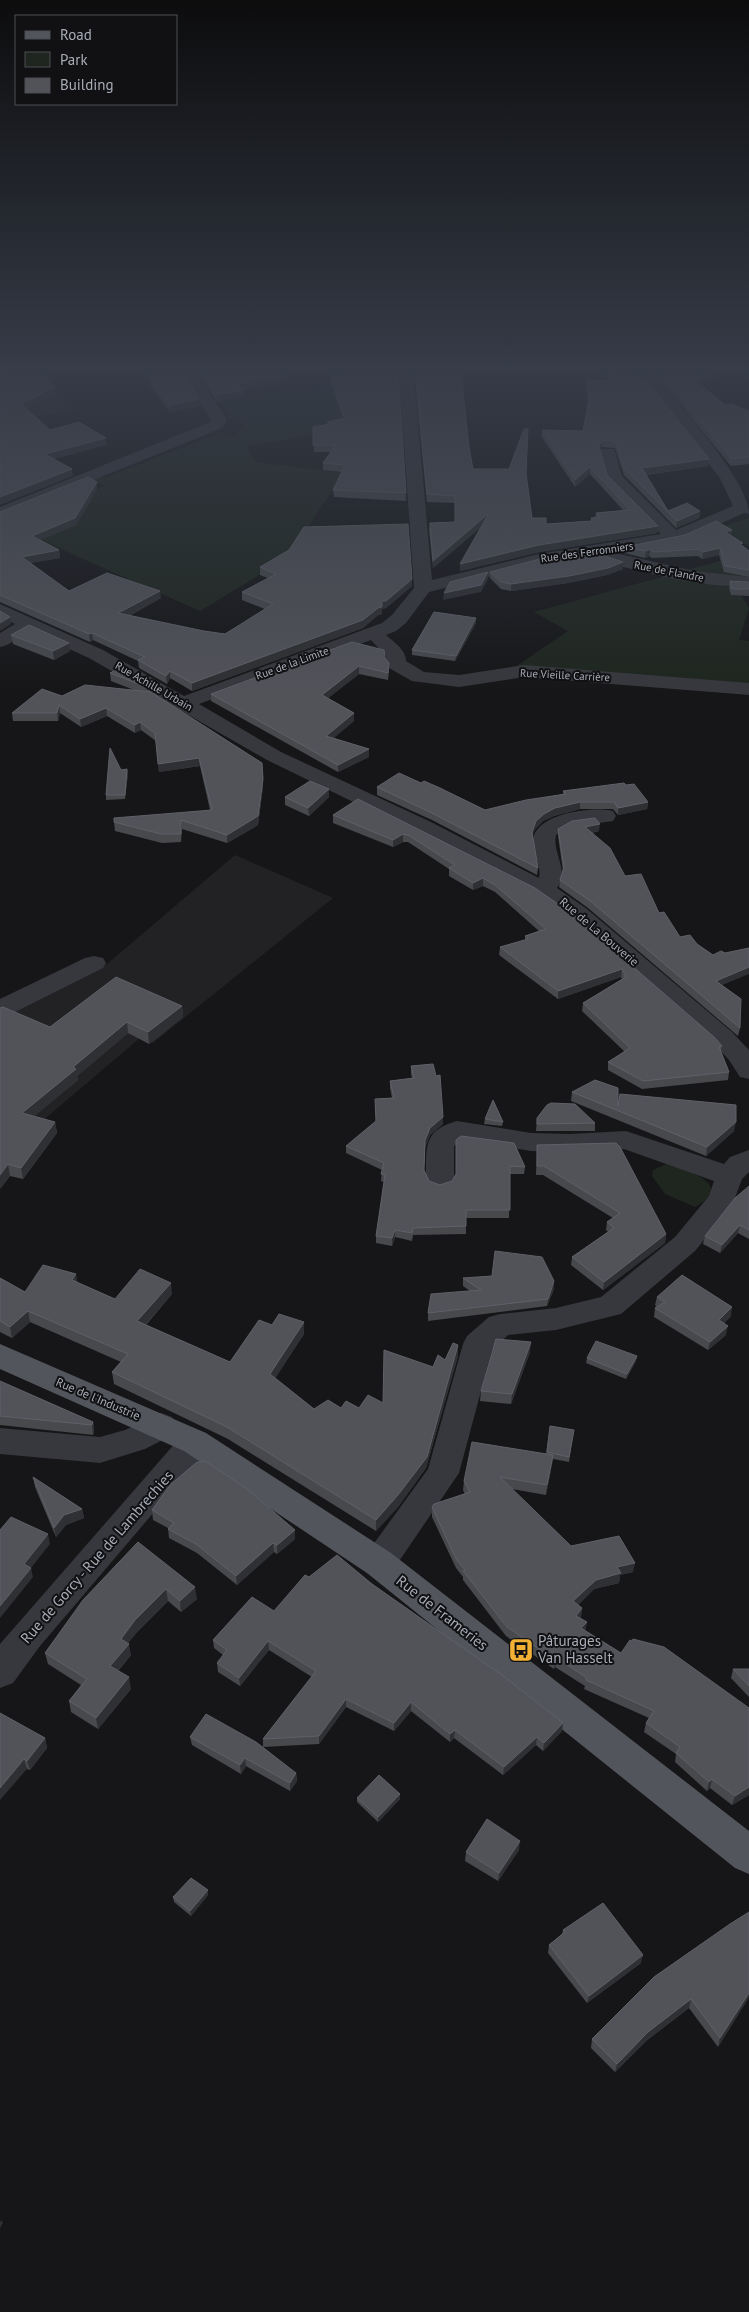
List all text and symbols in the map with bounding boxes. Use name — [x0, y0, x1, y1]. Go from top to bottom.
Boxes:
legend — [15, 15, 178, 105]
text: Road — [60, 25, 92, 44]
text: Park — [60, 50, 88, 69]
text: Building — [60, 75, 114, 94]
street label: Rue des Ferronniers — [540, 539, 635, 565]
street label: Rue de Flandre — [633, 557, 706, 585]
street label: Rue de la Limite — [254, 643, 331, 683]
street label: Rue Achille Urbain — [113, 658, 195, 714]
street label: Rue Vieille Carrière — [520, 666, 611, 684]
street label: Rue de La Bouverie — [557, 894, 642, 969]
street label: Rue de l'Industrie — [54, 1374, 143, 1423]
street label: Rue de Gorcy - Rue de Lambrechies — [16, 1466, 177, 1647]
street label: Rue de Frameries — [393, 1571, 492, 1654]
place label: Pâturages Van Hasselt — [537, 1631, 613, 1667]
bus stop icon: Pâturages Van Hasselt — [508, 1637, 534, 1663]

